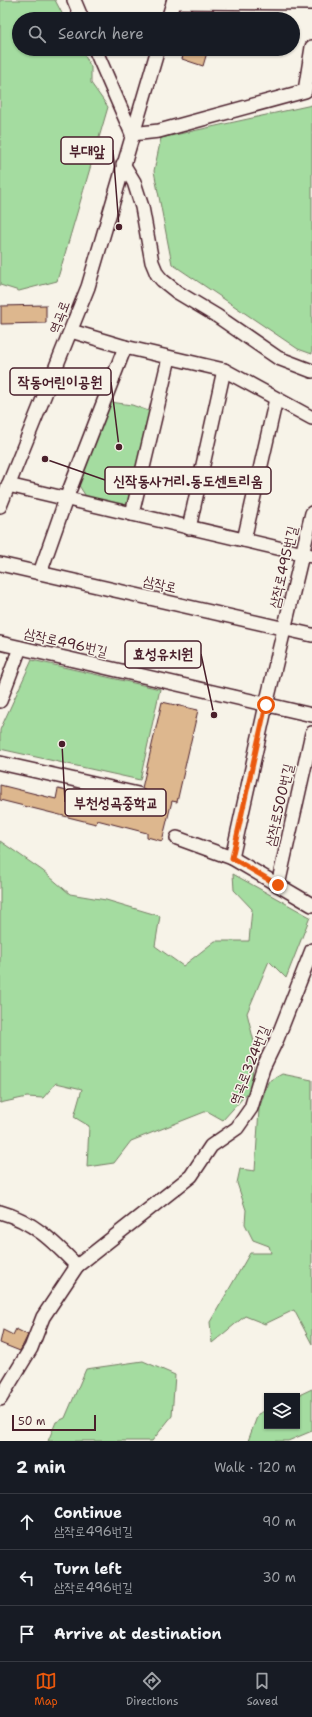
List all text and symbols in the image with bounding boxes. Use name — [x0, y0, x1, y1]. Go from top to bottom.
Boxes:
search box — [12, 12, 300, 56]
icon: search — [26, 23, 48, 45]
text: Search here — [58, 24, 144, 44]
callout: 부대앞 — [61, 137, 113, 164]
text: 부대앞 — [69, 141, 105, 161]
street label: 역곡로 — [45, 298, 73, 336]
callout: 작동어린이공원 — [10, 368, 111, 395]
text: 작동어린이공원 — [18, 372, 102, 392]
callout: 신작동사거리.동도센트리움 — [105, 467, 271, 494]
text: 신작동사거리.동도센트리움 — [113, 471, 263, 491]
street label: 삼작로495번길 — [265, 523, 301, 610]
street label: 삼작로 — [142, 571, 178, 597]
street label: 삼작로496번길 — [23, 624, 110, 660]
callout: 효성유치원 — [125, 641, 201, 668]
text: 효성유치원 — [133, 644, 193, 664]
route start — [257, 696, 275, 714]
street label: 삼작로500번길 — [261, 761, 297, 848]
callout: 부천성곡중학교 — [65, 789, 166, 816]
text: 부천성곡중학교 — [74, 793, 158, 813]
route end — [269, 876, 287, 894]
street label: 역곡로324번길 — [225, 1022, 273, 1107]
map controls — [264, 1393, 300, 1429]
button: layers — [264, 1393, 300, 1429]
scale bar — [12, 1413, 96, 1432]
text: 50 m — [18, 1414, 46, 1429]
text: 2 min — [16, 1456, 66, 1478]
text: Walk · 120 m — [214, 1459, 296, 1476]
text: Continue — [54, 1503, 122, 1523]
icon: ahead — [16, 1511, 38, 1533]
text: 90 m — [262, 1513, 296, 1530]
text: 삼작로496번길 — [54, 1523, 133, 1540]
text: Turn left — [54, 1559, 122, 1579]
icon: left — [16, 1567, 38, 1589]
text: 30 m — [262, 1569, 296, 1586]
text: 삼작로496번길 — [54, 1579, 133, 1596]
icon: arrive — [16, 1623, 38, 1645]
text: Arrive at destination — [54, 1624, 222, 1644]
tab: Map — [34, 1670, 58, 1709]
tab: Directions — [126, 1670, 178, 1709]
tab: Saved — [247, 1670, 278, 1709]

